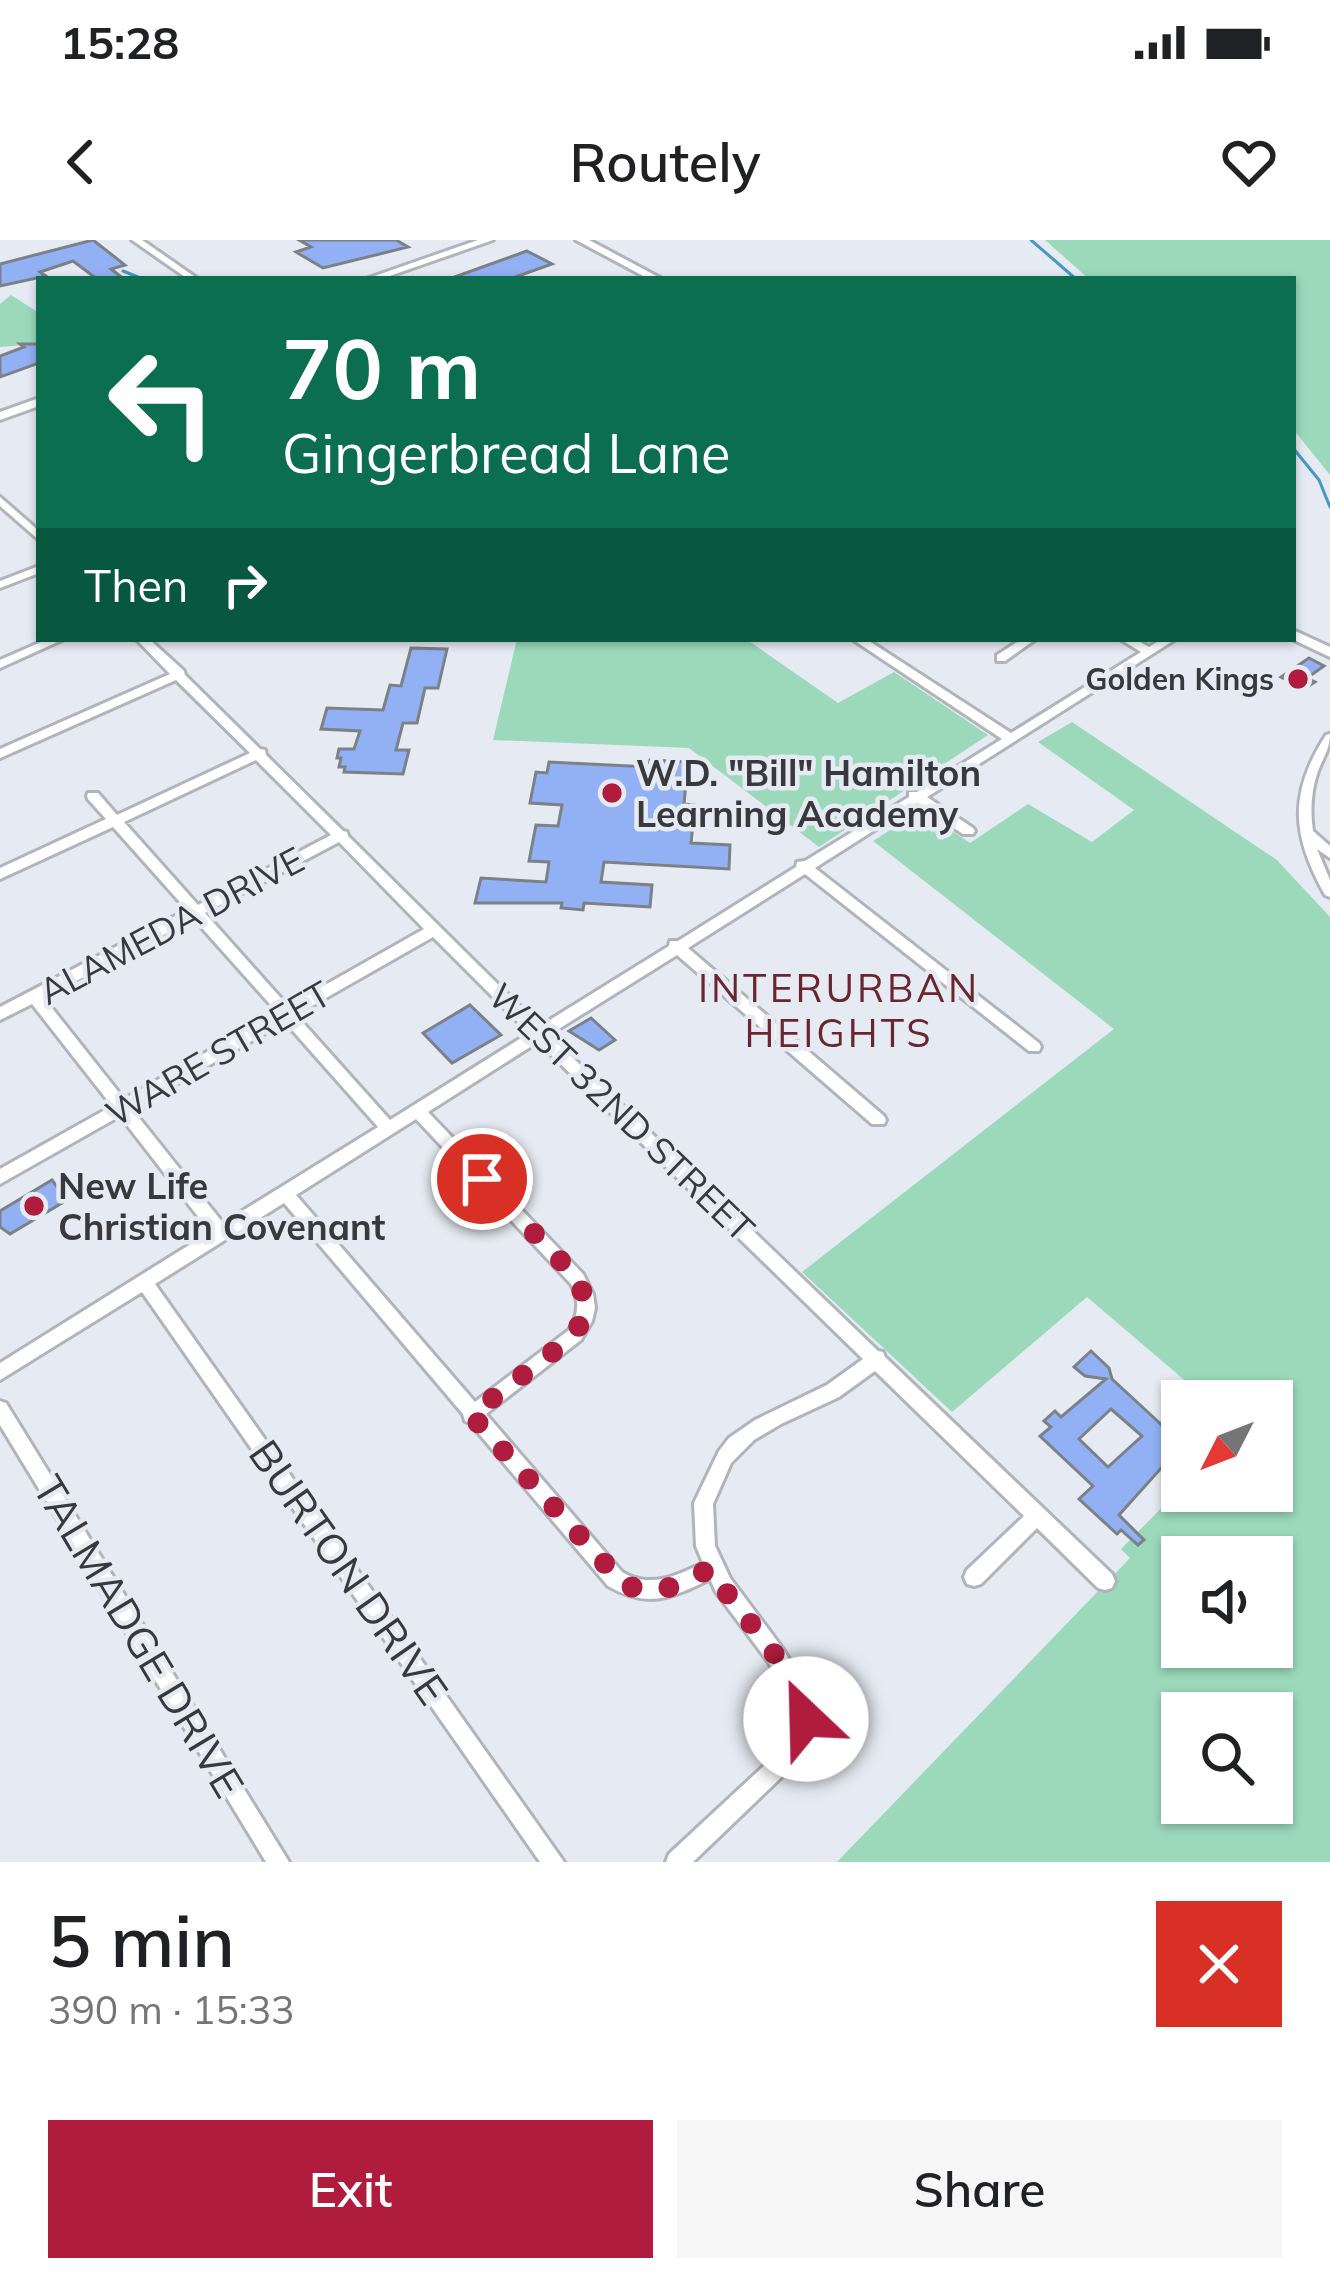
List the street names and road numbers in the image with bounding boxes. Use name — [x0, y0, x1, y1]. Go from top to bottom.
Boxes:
street label: ALAMEDA DRIVE — [31, 836, 311, 1014]
street label: WARE STREET — [98, 970, 339, 1136]
street label: WEST 32ND STREET — [480, 973, 765, 1251]
street label: BURTON DRIVE — [238, 1429, 460, 1715]
street label: TALMADGE DRIVE — [22, 1466, 256, 1806]

